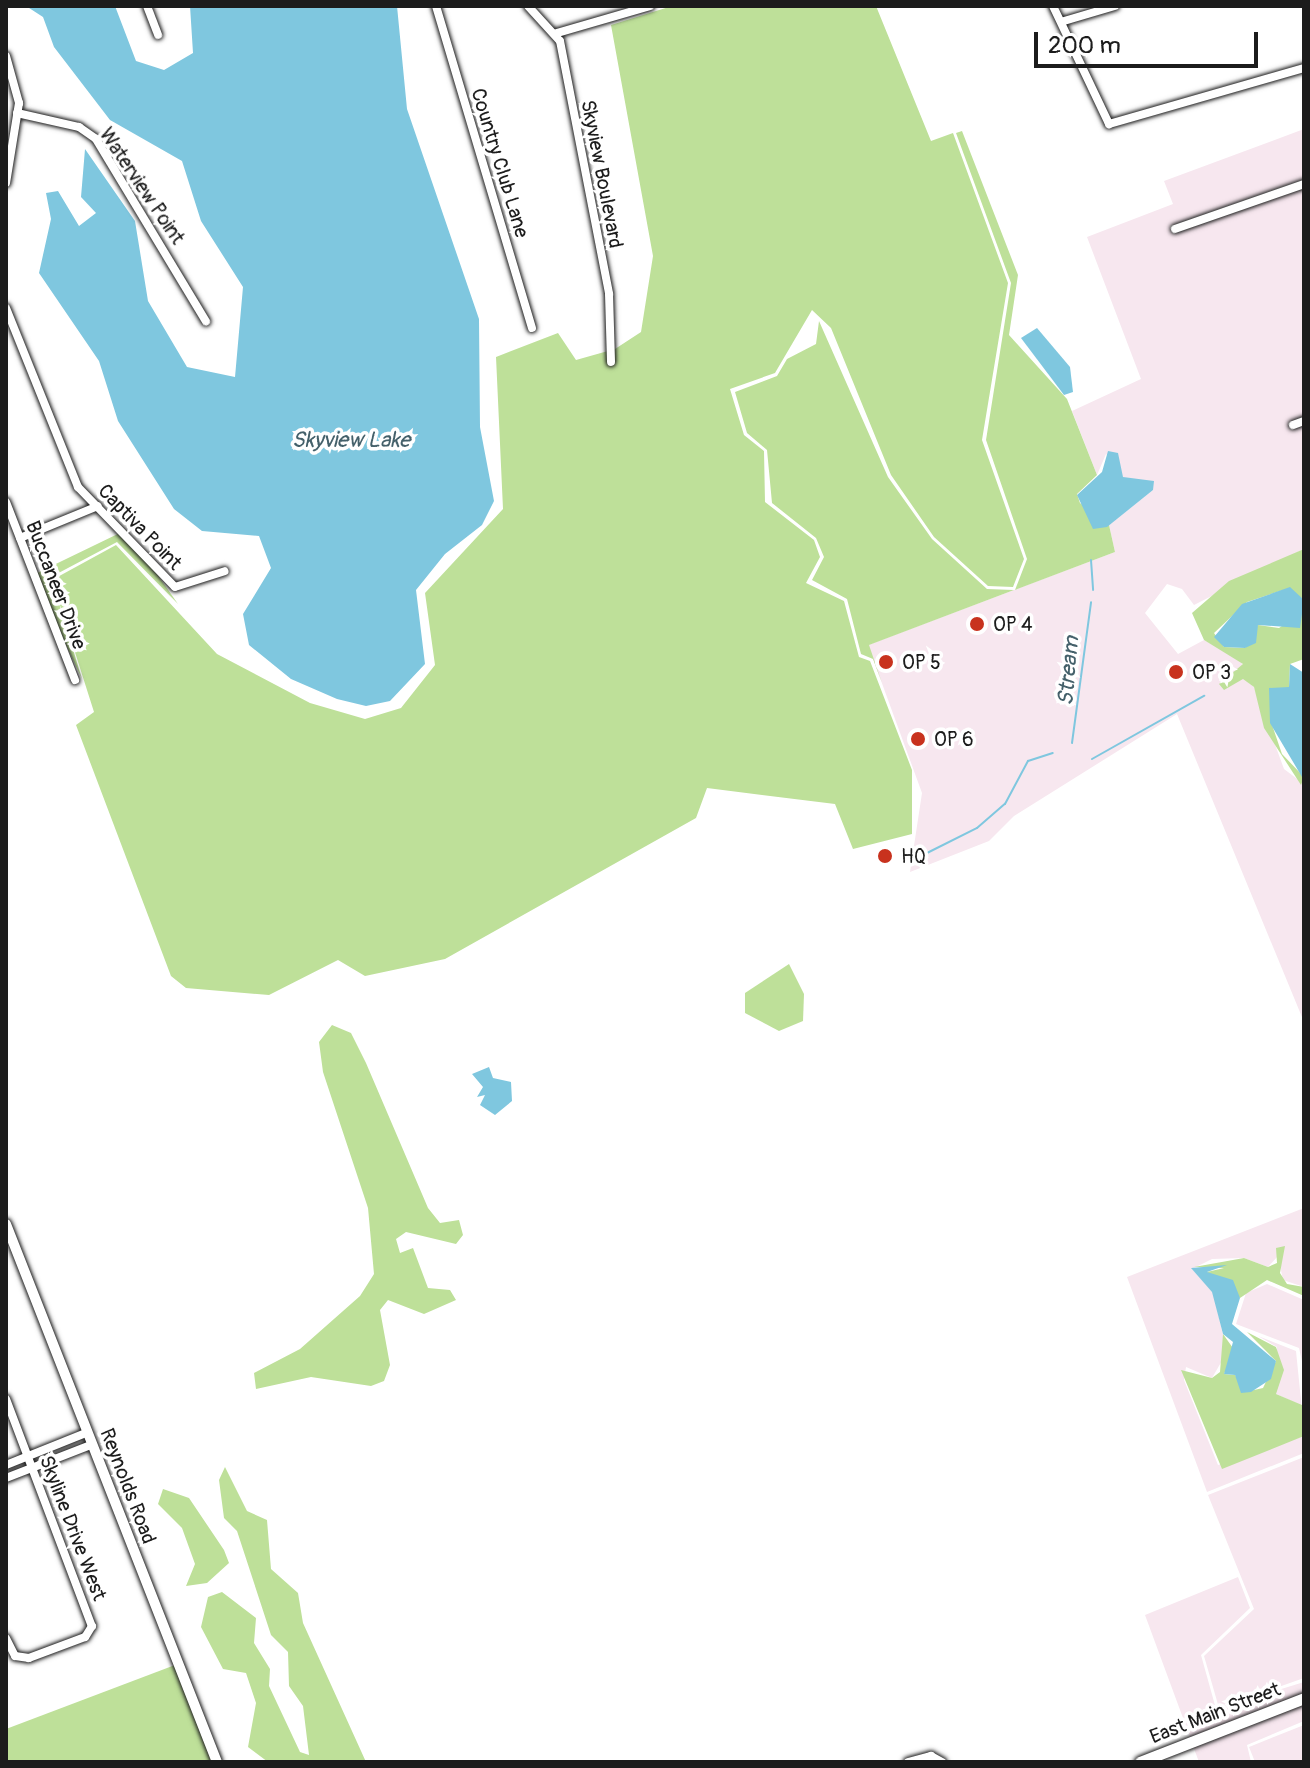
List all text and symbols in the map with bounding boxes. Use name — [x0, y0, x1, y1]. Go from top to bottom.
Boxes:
scale bar — [1038, 16, 1262, 66]
text: 200 m — [1048, 31, 1121, 60]
street label: Country Club Lane — [466, 85, 534, 241]
street label: Skyview Boulevard — [576, 98, 628, 250]
street label: Waterview Point — [94, 123, 190, 249]
water label: Skyview Lake — [292, 428, 410, 454]
street label: Captiva Point — [93, 479, 187, 575]
street label: Buccaneer Drive — [20, 517, 92, 653]
place label: OP 4 — [993, 612, 1033, 636]
marker: OP 4 — [968, 615, 986, 633]
water label: Stream — [1053, 635, 1085, 707]
place label: OP 5 — [902, 650, 941, 674]
marker: OP 5 — [877, 653, 895, 671]
place label: OP 3 — [1192, 660, 1231, 684]
marker: OP 3 — [1167, 663, 1185, 681]
place label: OP 6 — [934, 727, 974, 751]
marker: OP 6 — [909, 730, 927, 748]
place label: HQ — [901, 844, 926, 868]
marker: HQ — [876, 847, 894, 865]
street label: Reynolds Road — [95, 1425, 161, 1547]
street label: Skyline Drive West — [34, 1452, 112, 1604]
street label: East Main Street — [1146, 1677, 1284, 1749]

